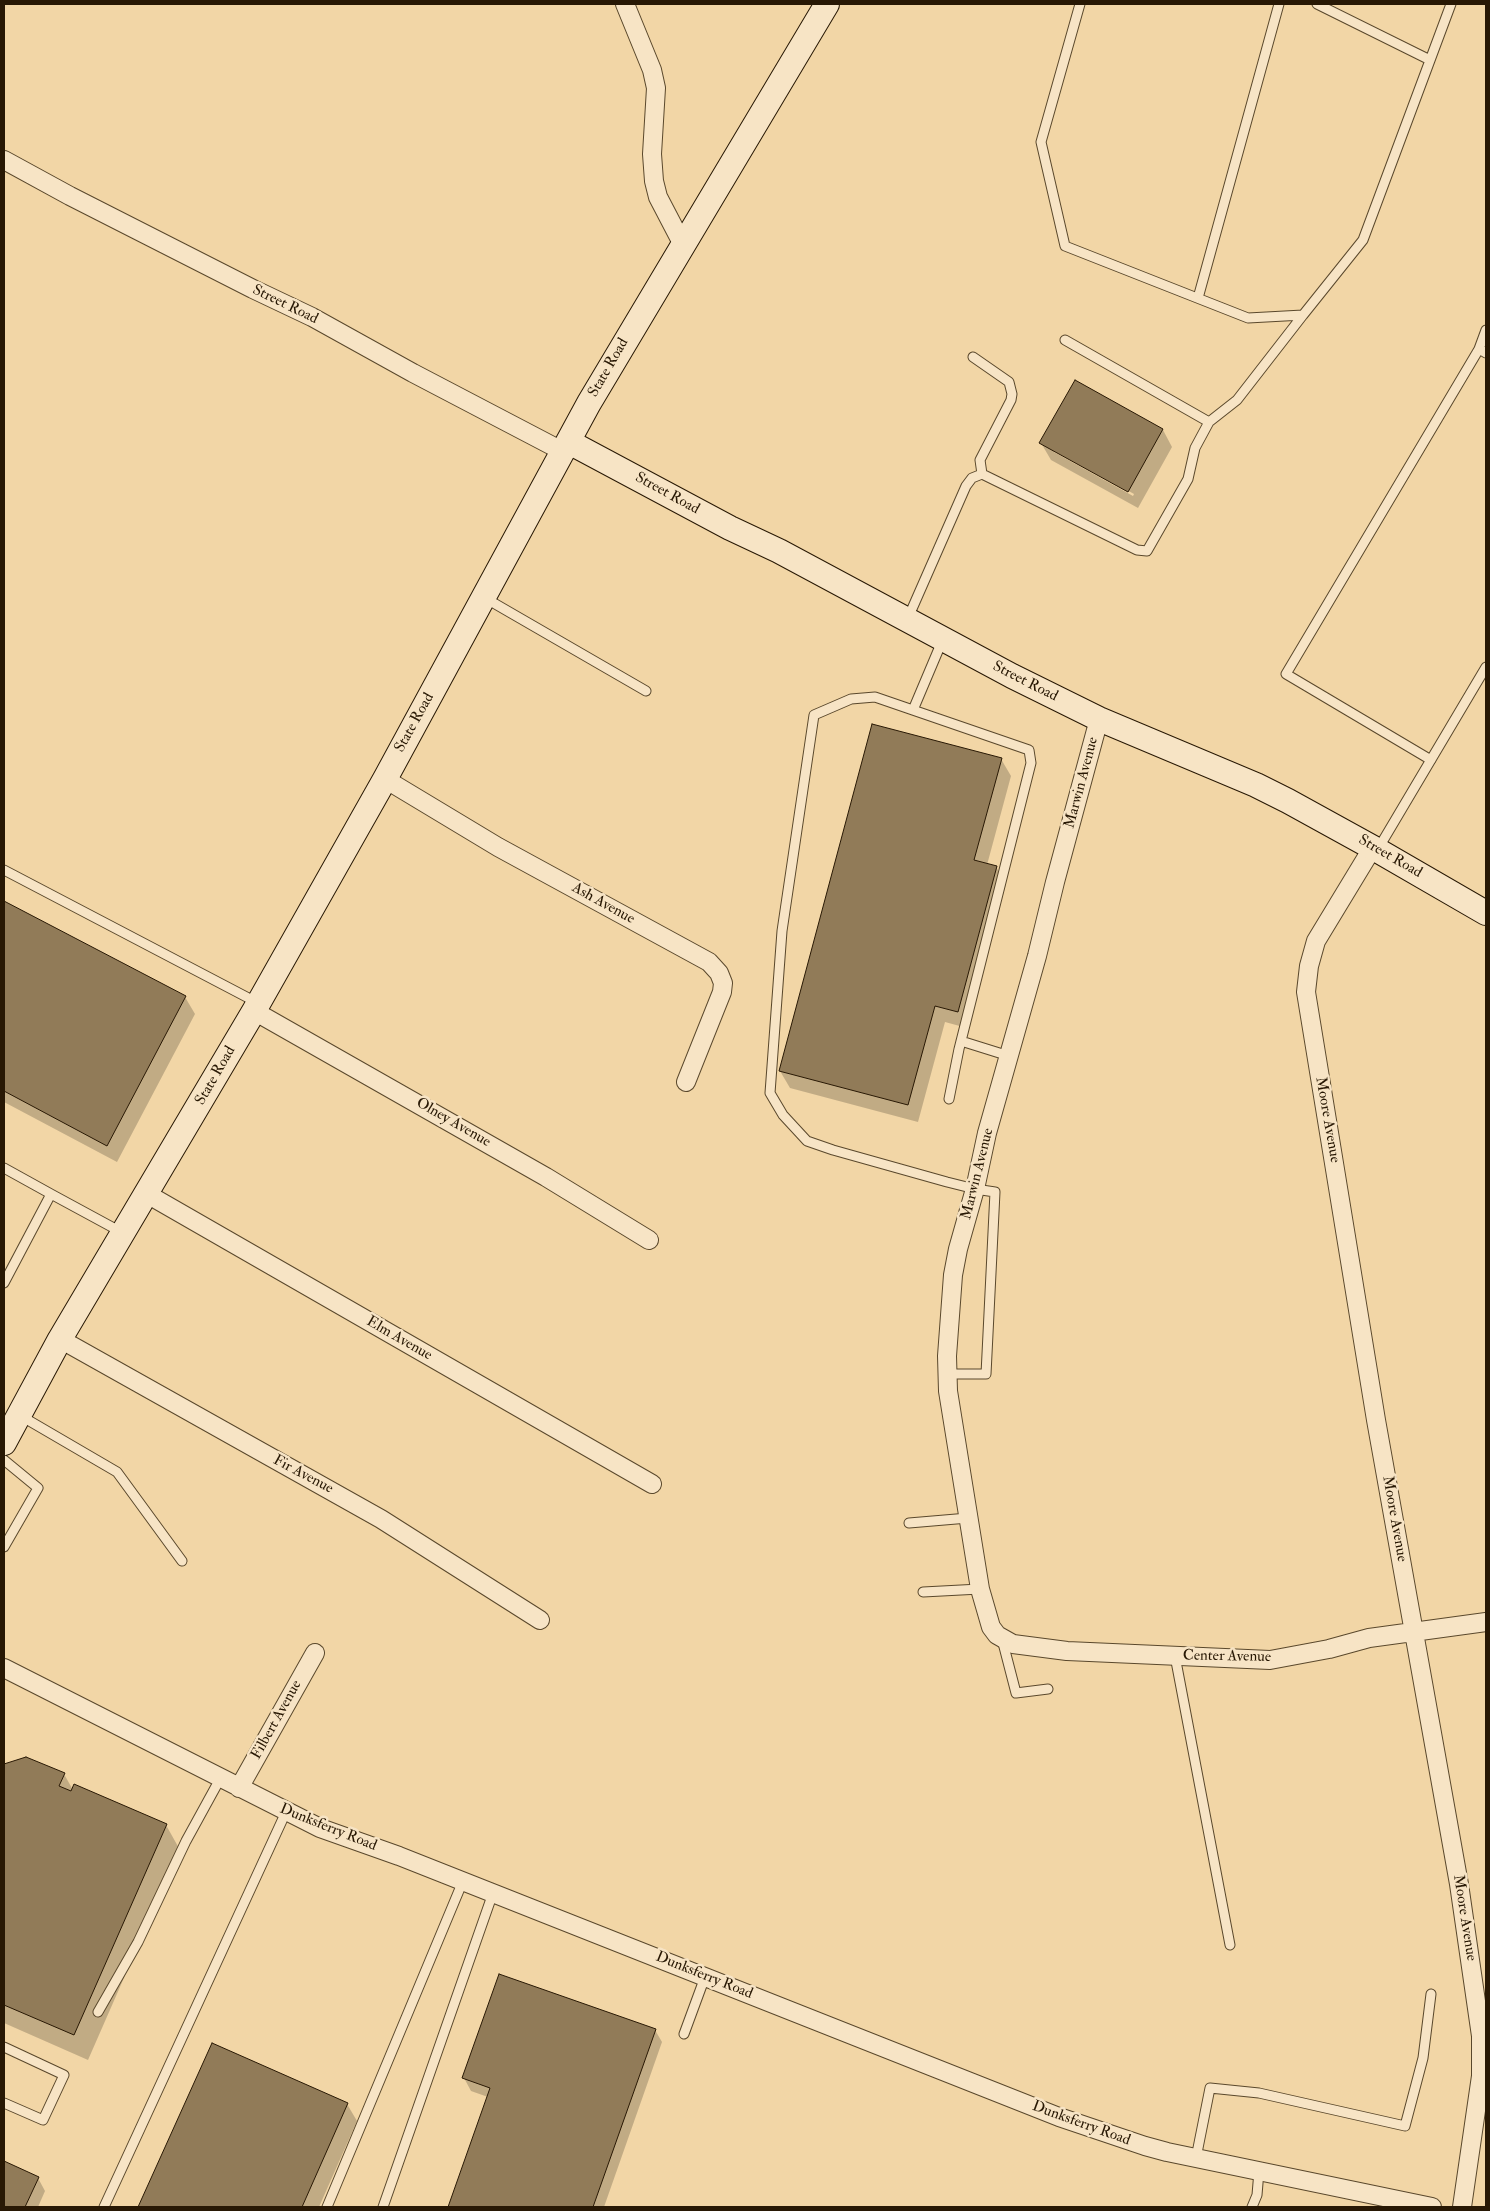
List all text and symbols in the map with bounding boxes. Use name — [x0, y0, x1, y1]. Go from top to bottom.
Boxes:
street label: Street Road — [249, 281, 321, 329]
street label: State Road — [585, 335, 633, 401]
street label: Street Road — [632, 469, 702, 519]
street label: Street Road — [989, 658, 1061, 706]
street label: State Road — [391, 690, 439, 756]
street label: Marwin Avenue — [1061, 735, 1103, 831]
street label: Street Road — [1355, 832, 1425, 882]
street label: Ash Avenue — [568, 879, 638, 929]
street label: State Road — [192, 1043, 240, 1109]
street label: Moore Avenue — [1311, 1076, 1343, 1164]
street label: Olney Avenue — [412, 1094, 494, 1152]
street label: Marwin Avenue — [958, 1126, 998, 1222]
street label: Elm Avenue — [363, 1313, 435, 1365]
street label: Fir Avenue — [270, 1452, 336, 1498]
street label: Moore Avenue — [1378, 1475, 1410, 1563]
street label: Center Avenue — [1183, 1647, 1271, 1667]
street label: Filbert Avenue — [248, 1677, 306, 1763]
street label: Dunksferry Road — [277, 1800, 379, 1856]
street label: Moore Avenue — [1448, 1874, 1480, 1962]
street label: Dunksferry Road — [653, 1948, 755, 2004]
street label: Dunksferry Road — [1029, 2098, 1133, 2150]

